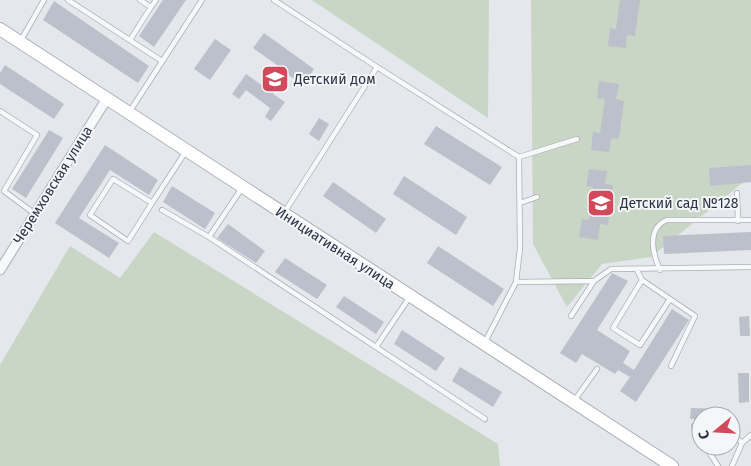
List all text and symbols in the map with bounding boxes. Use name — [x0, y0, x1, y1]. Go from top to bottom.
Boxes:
school or university icon: Детский дом — [260, 64, 290, 94]
place label: Детский дом — [293, 71, 376, 88]
street label: Черемховская улица — [10, 123, 96, 247]
school or university icon: Детский сад №128 — [586, 188, 616, 218]
place label: Детский сад №128 — [619, 195, 739, 212]
street label: Инициативная улица — [272, 203, 398, 293]
north arrow — [691, 406, 741, 456]
text: С — [695, 428, 713, 441]

